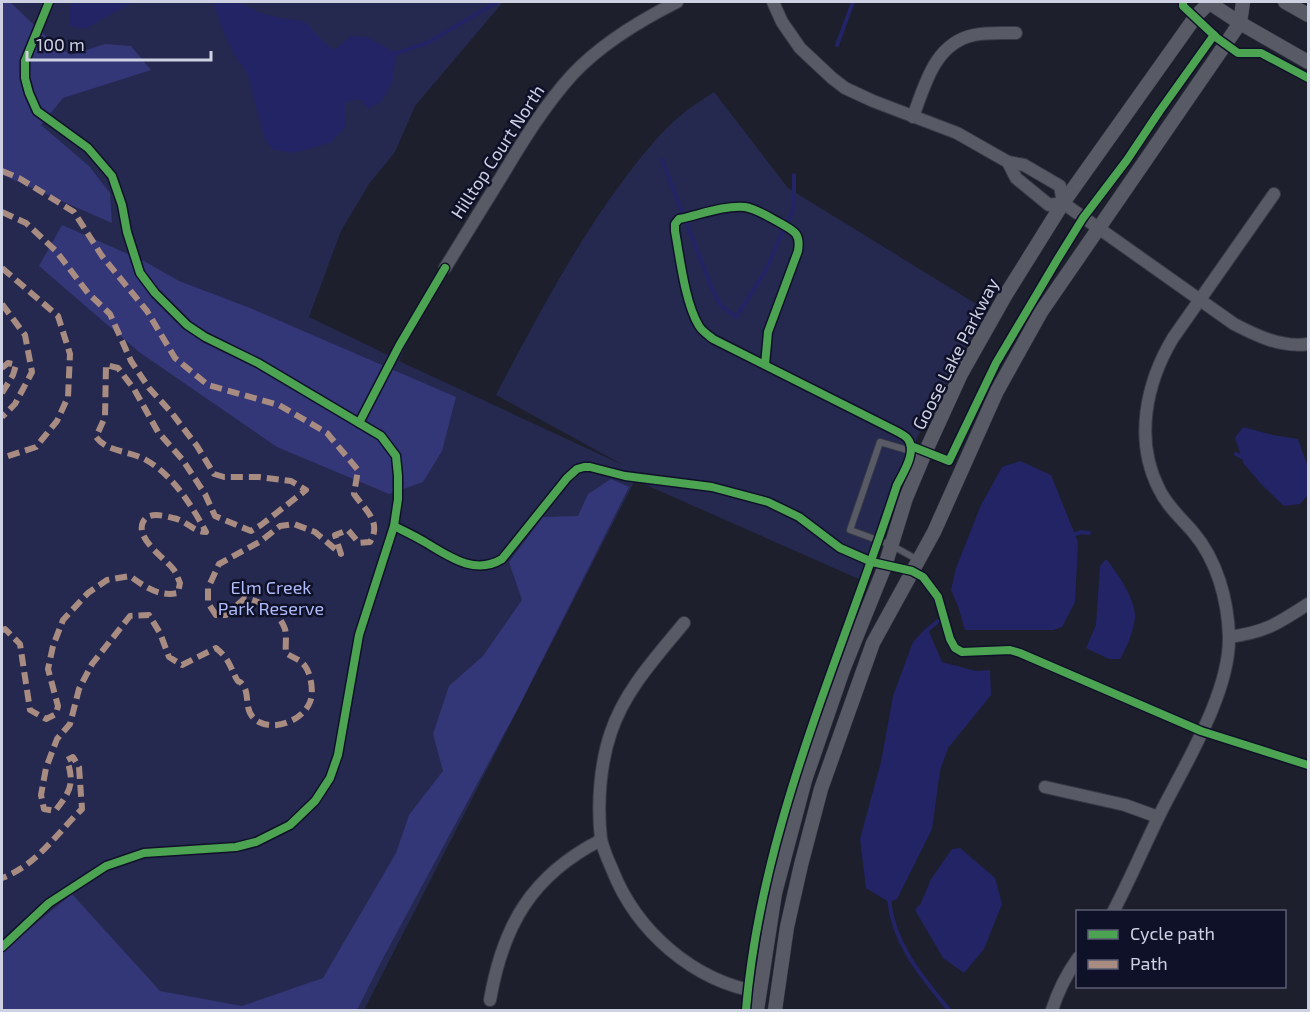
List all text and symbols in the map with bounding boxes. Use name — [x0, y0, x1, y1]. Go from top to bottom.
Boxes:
scale bar — [27, 24, 212, 62]
text: 100 m — [36, 33, 85, 55]
street label: Hilltop Court North — [446, 81, 549, 222]
street label: Goose Lake Parkway — [907, 274, 1003, 433]
park label: Elm Creek Park Reserve — [218, 576, 324, 619]
legend — [1076, 910, 1286, 988]
text: Cycle path — [1130, 922, 1215, 944]
text: Path — [1130, 952, 1168, 974]

